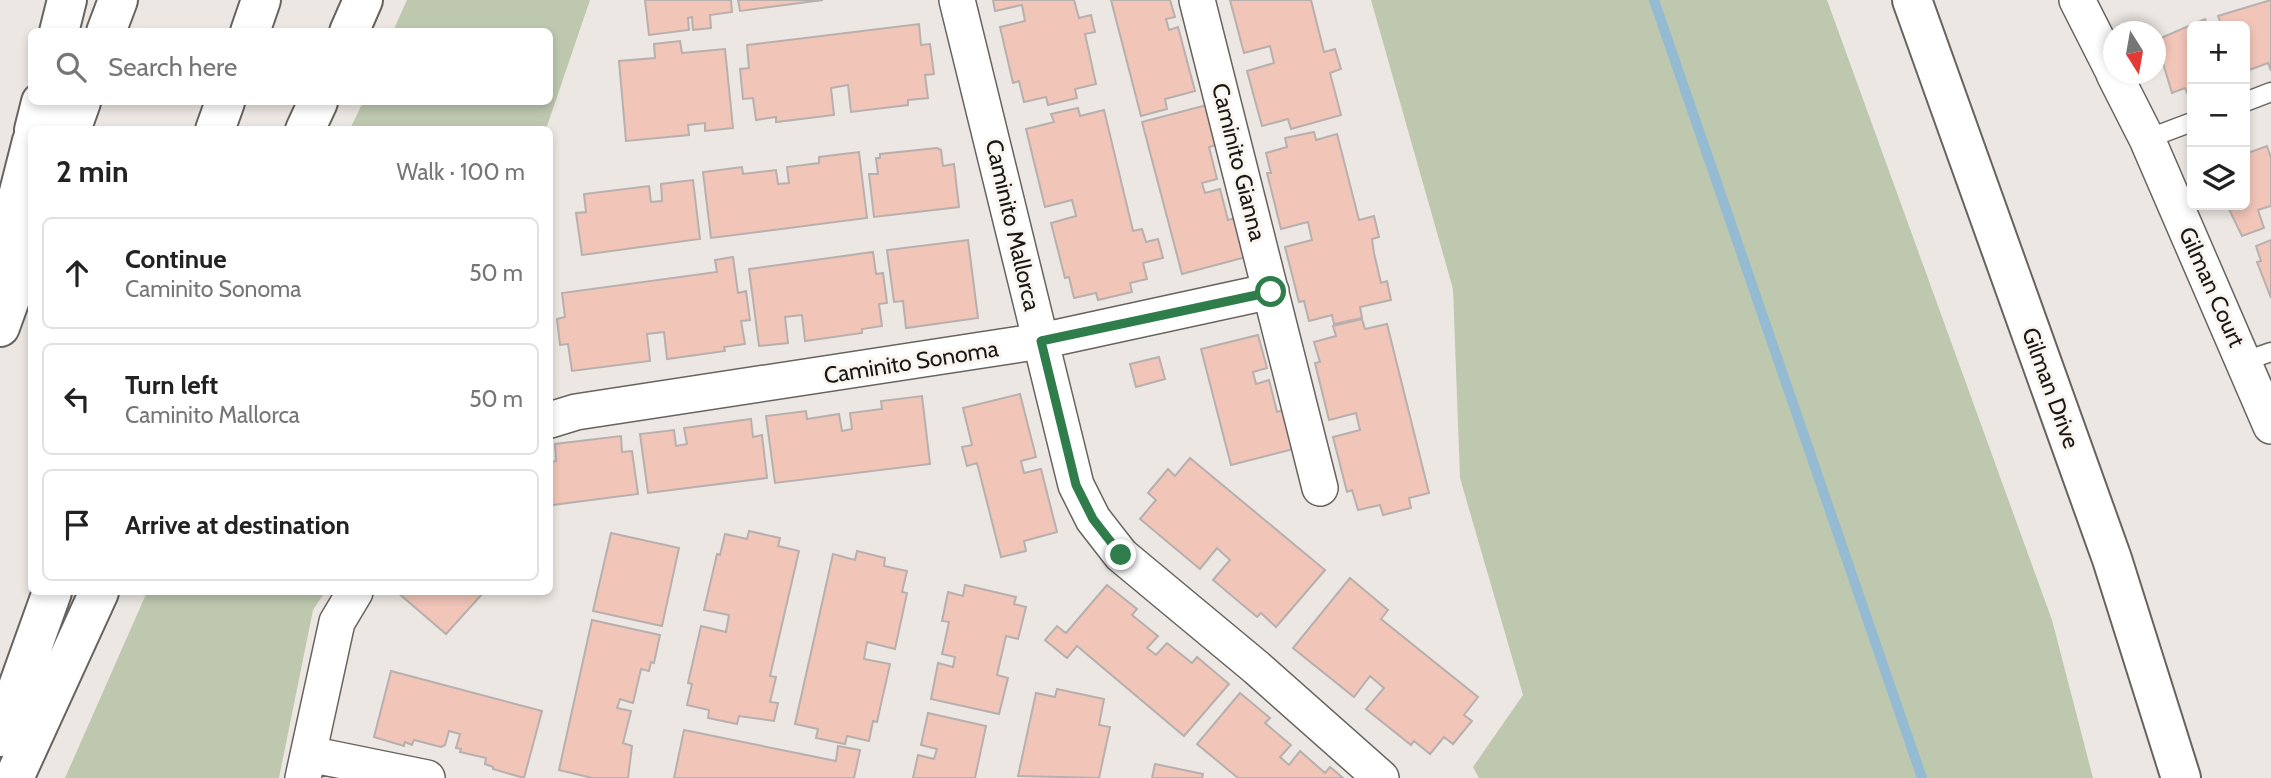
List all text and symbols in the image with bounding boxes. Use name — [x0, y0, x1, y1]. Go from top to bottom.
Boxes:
north arrow — [2103, 21, 2166, 84]
map controls — [2187, 21, 2250, 210]
button: + — [2187, 21, 2250, 84]
search box — [28, 28, 553, 105]
icon: search — [52, 48, 90, 86]
text: Search here — [108, 51, 237, 83]
street label: Caminito Gianna — [1206, 80, 1272, 244]
button: − — [2187, 84, 2250, 147]
street label: Caminito Mallorca — [980, 137, 1046, 313]
button: layers — [2187, 147, 2250, 210]
text: 2 min — [56, 153, 128, 190]
text: Walk · 100 m — [397, 158, 525, 186]
street label: Gilman Court — [2173, 223, 2251, 352]
text: Continue — [125, 243, 227, 275]
icon: ahead — [58, 254, 96, 292]
text: 50 m — [469, 259, 523, 287]
text: Caminito Sonoma — [125, 275, 301, 303]
route start — [1255, 276, 1286, 307]
street label: Gilman Drive — [2016, 324, 2086, 452]
street label: Caminito Sonoma — [822, 334, 1000, 390]
text: Turn left — [125, 369, 218, 401]
icon: left — [58, 380, 96, 418]
text: 50 m — [469, 385, 523, 413]
text: Caminito Mallorca — [125, 401, 300, 429]
icon: arrive — [58, 506, 96, 544]
text: Arrive at destination — [125, 509, 350, 541]
route end — [1105, 539, 1136, 570]

